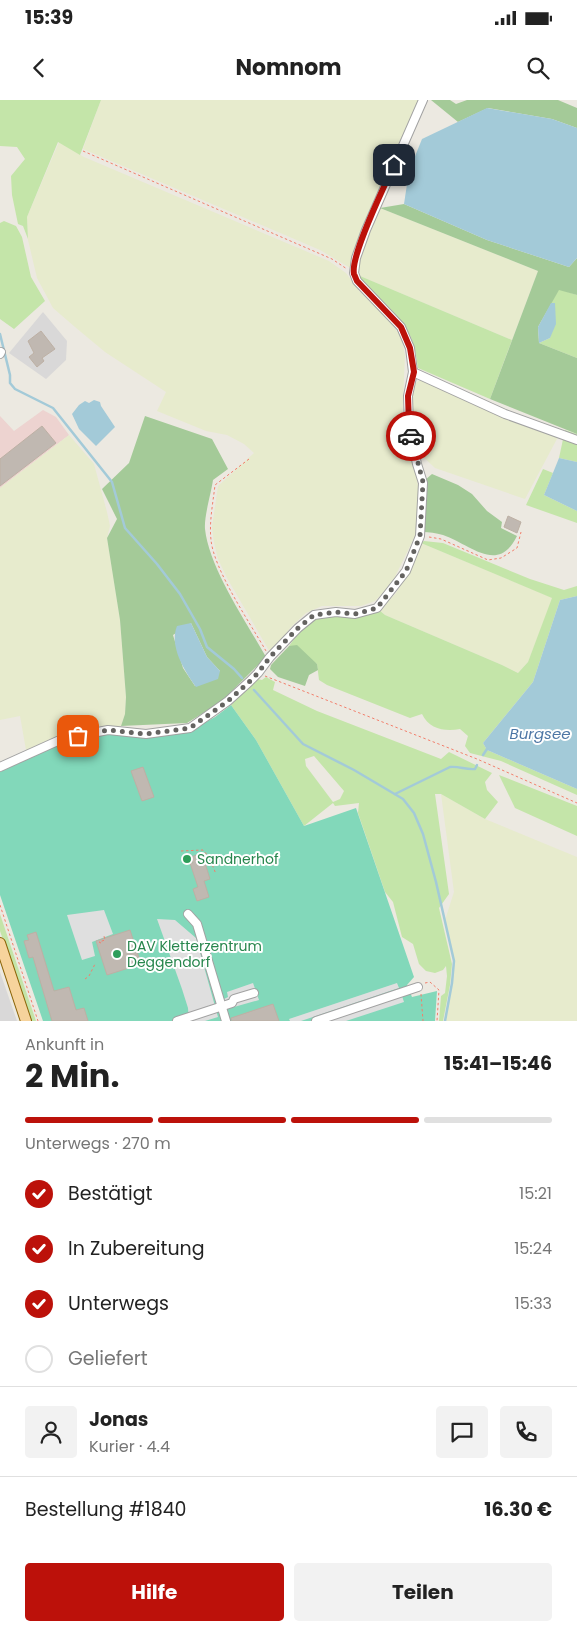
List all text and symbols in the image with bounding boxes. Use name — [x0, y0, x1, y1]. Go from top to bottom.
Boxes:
text: 15:39 — [25, 4, 73, 31]
text: Nomnom — [236, 52, 342, 83]
icon: back — [25, 54, 53, 82]
icon: search — [524, 54, 552, 82]
pin — [373, 144, 415, 186]
icon: home — [380, 151, 408, 179]
courier — [386, 411, 436, 461]
icon: car — [397, 422, 425, 450]
pin — [57, 715, 99, 757]
icon: bag — [64, 722, 92, 750]
water label: Burgsee — [510, 723, 570, 744]
place label: Sandnerhof — [197, 849, 279, 869]
marker: Sandnerhof — [181, 853, 193, 865]
place label: DAV Kletterzentrum Deggendorf — [127, 936, 262, 972]
marker: DAV Kletterzentrum Deggendorf — [111, 948, 123, 960]
text: Ankunft in — [25, 1033, 104, 1056]
text: 15:41–15:46 — [444, 1050, 552, 1077]
text: 2 Min. — [25, 1053, 119, 1098]
text: Unterwegs · 270 m — [25, 1132, 171, 1155]
icon: check — [25, 1180, 53, 1208]
text: Bestätigt — [68, 1180, 152, 1207]
text: 15:21 — [519, 1182, 552, 1205]
icon: check — [25, 1235, 53, 1263]
text: In Zubereitung — [68, 1235, 205, 1262]
text: 15:24 — [514, 1237, 552, 1260]
icon: check — [25, 1290, 53, 1318]
text: Unterwegs — [68, 1290, 169, 1317]
text: 15:33 — [515, 1292, 552, 1315]
text: Geliefert — [68, 1345, 148, 1372]
button: person — [25, 1406, 77, 1458]
text: Jonas — [89, 1406, 148, 1433]
button: chat — [436, 1406, 488, 1458]
button: phone — [500, 1406, 552, 1458]
text: Kurier · 4.4 — [89, 1435, 170, 1458]
text: Bestellung #1840 — [25, 1496, 187, 1523]
text: 16.30 € — [484, 1496, 552, 1523]
button: Hilfe — [25, 1563, 284, 1621]
button: Teilen — [294, 1563, 552, 1621]

